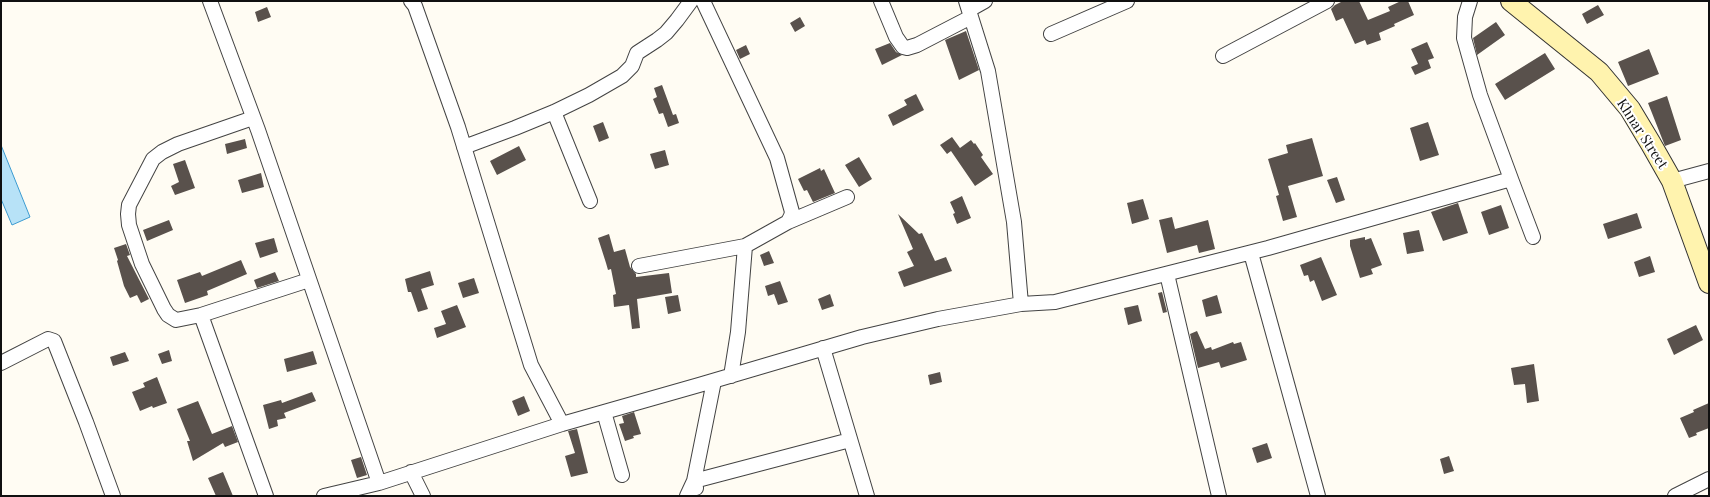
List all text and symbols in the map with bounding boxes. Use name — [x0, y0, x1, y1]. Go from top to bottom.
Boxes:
street label: Khnar Street — [1613, 96, 1671, 172]

